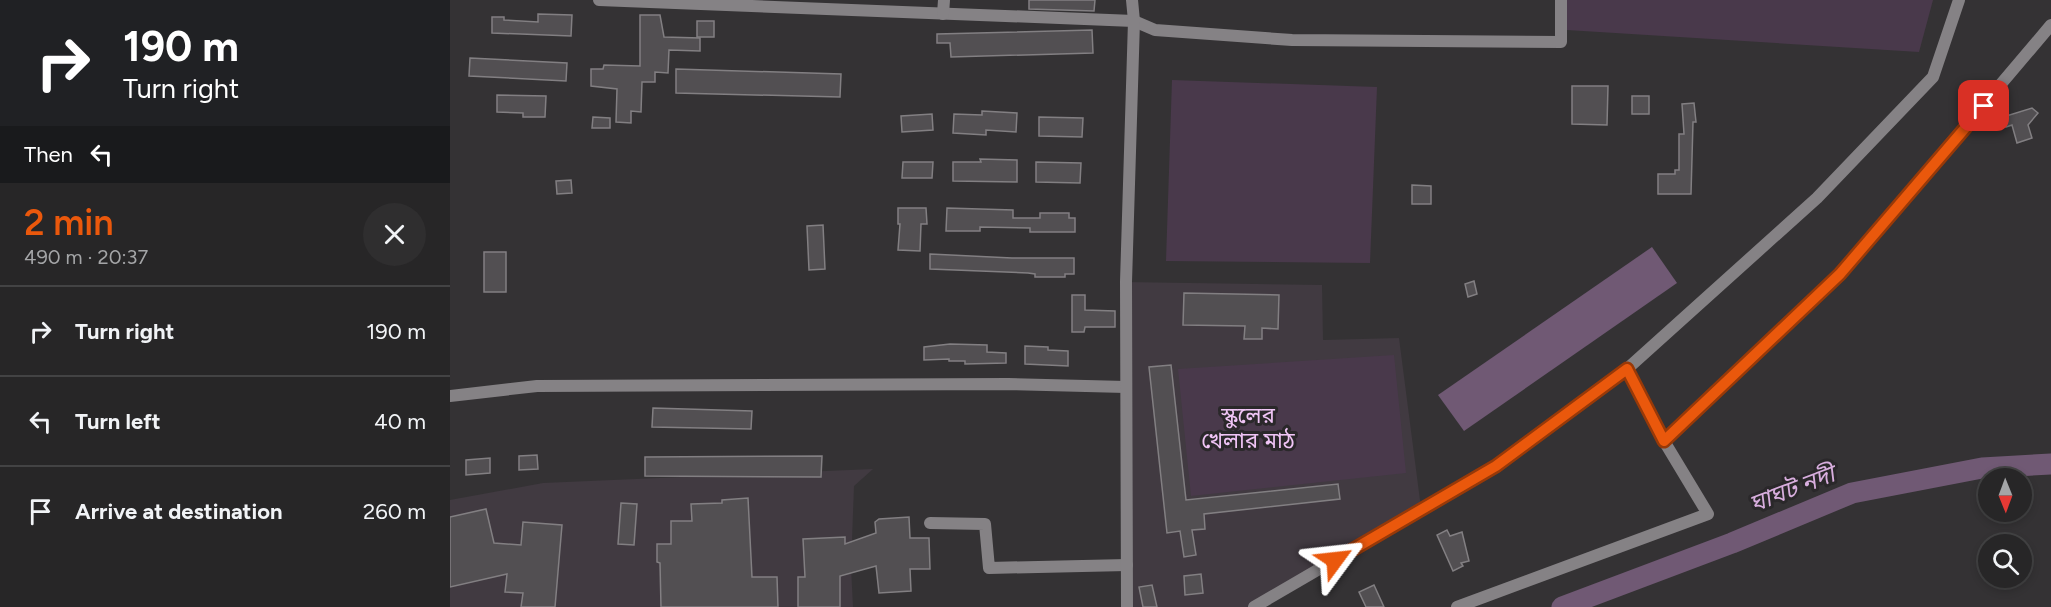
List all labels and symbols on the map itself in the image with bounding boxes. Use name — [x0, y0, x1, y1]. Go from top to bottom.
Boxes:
pin — [1958, 80, 2009, 131]
park label: স্কুলের খেলার মাঠ — [1201, 402, 1296, 454]
water label: ঘাঘট নদী — [1745, 457, 1843, 518]
north arrow — [1978, 468, 2032, 522]
position arrow — [1303, 528, 1367, 592]

